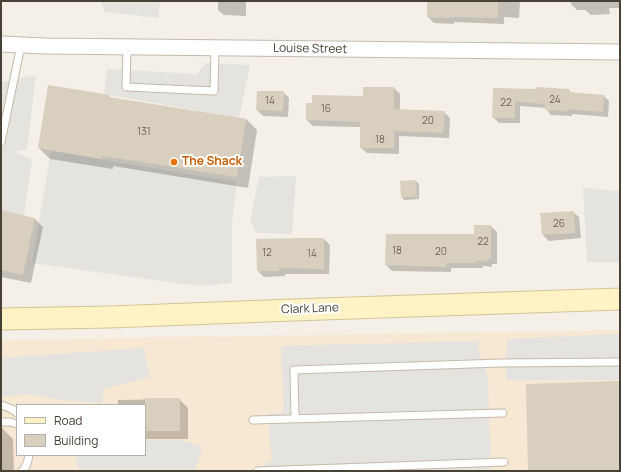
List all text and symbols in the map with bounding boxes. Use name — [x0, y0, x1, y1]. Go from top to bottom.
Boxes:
street label: Louise Street — [273, 41, 347, 57]
house number: 24 — [549, 94, 561, 106]
house number: 14 — [265, 95, 275, 107]
house number: 22 — [500, 97, 512, 109]
house number: 16 — [321, 103, 331, 115]
house number: 20 — [422, 115, 434, 127]
house number: 131 — [137, 126, 151, 138]
house number: 18 — [375, 134, 385, 146]
place label: The Shack — [182, 155, 242, 169]
marker: The Shack — [169, 157, 179, 167]
house number: 26 — [553, 218, 565, 230]
house number: 22 — [477, 236, 489, 248]
house number: 18 — [392, 245, 402, 257]
house number: 20 — [435, 246, 447, 258]
house number: 12 — [262, 247, 272, 259]
house number: 14 — [307, 248, 317, 260]
street label: Clark Lane — [281, 301, 339, 317]
legend — [16, 404, 146, 456]
text: Road — [54, 412, 82, 429]
text: Building — [54, 432, 98, 449]

